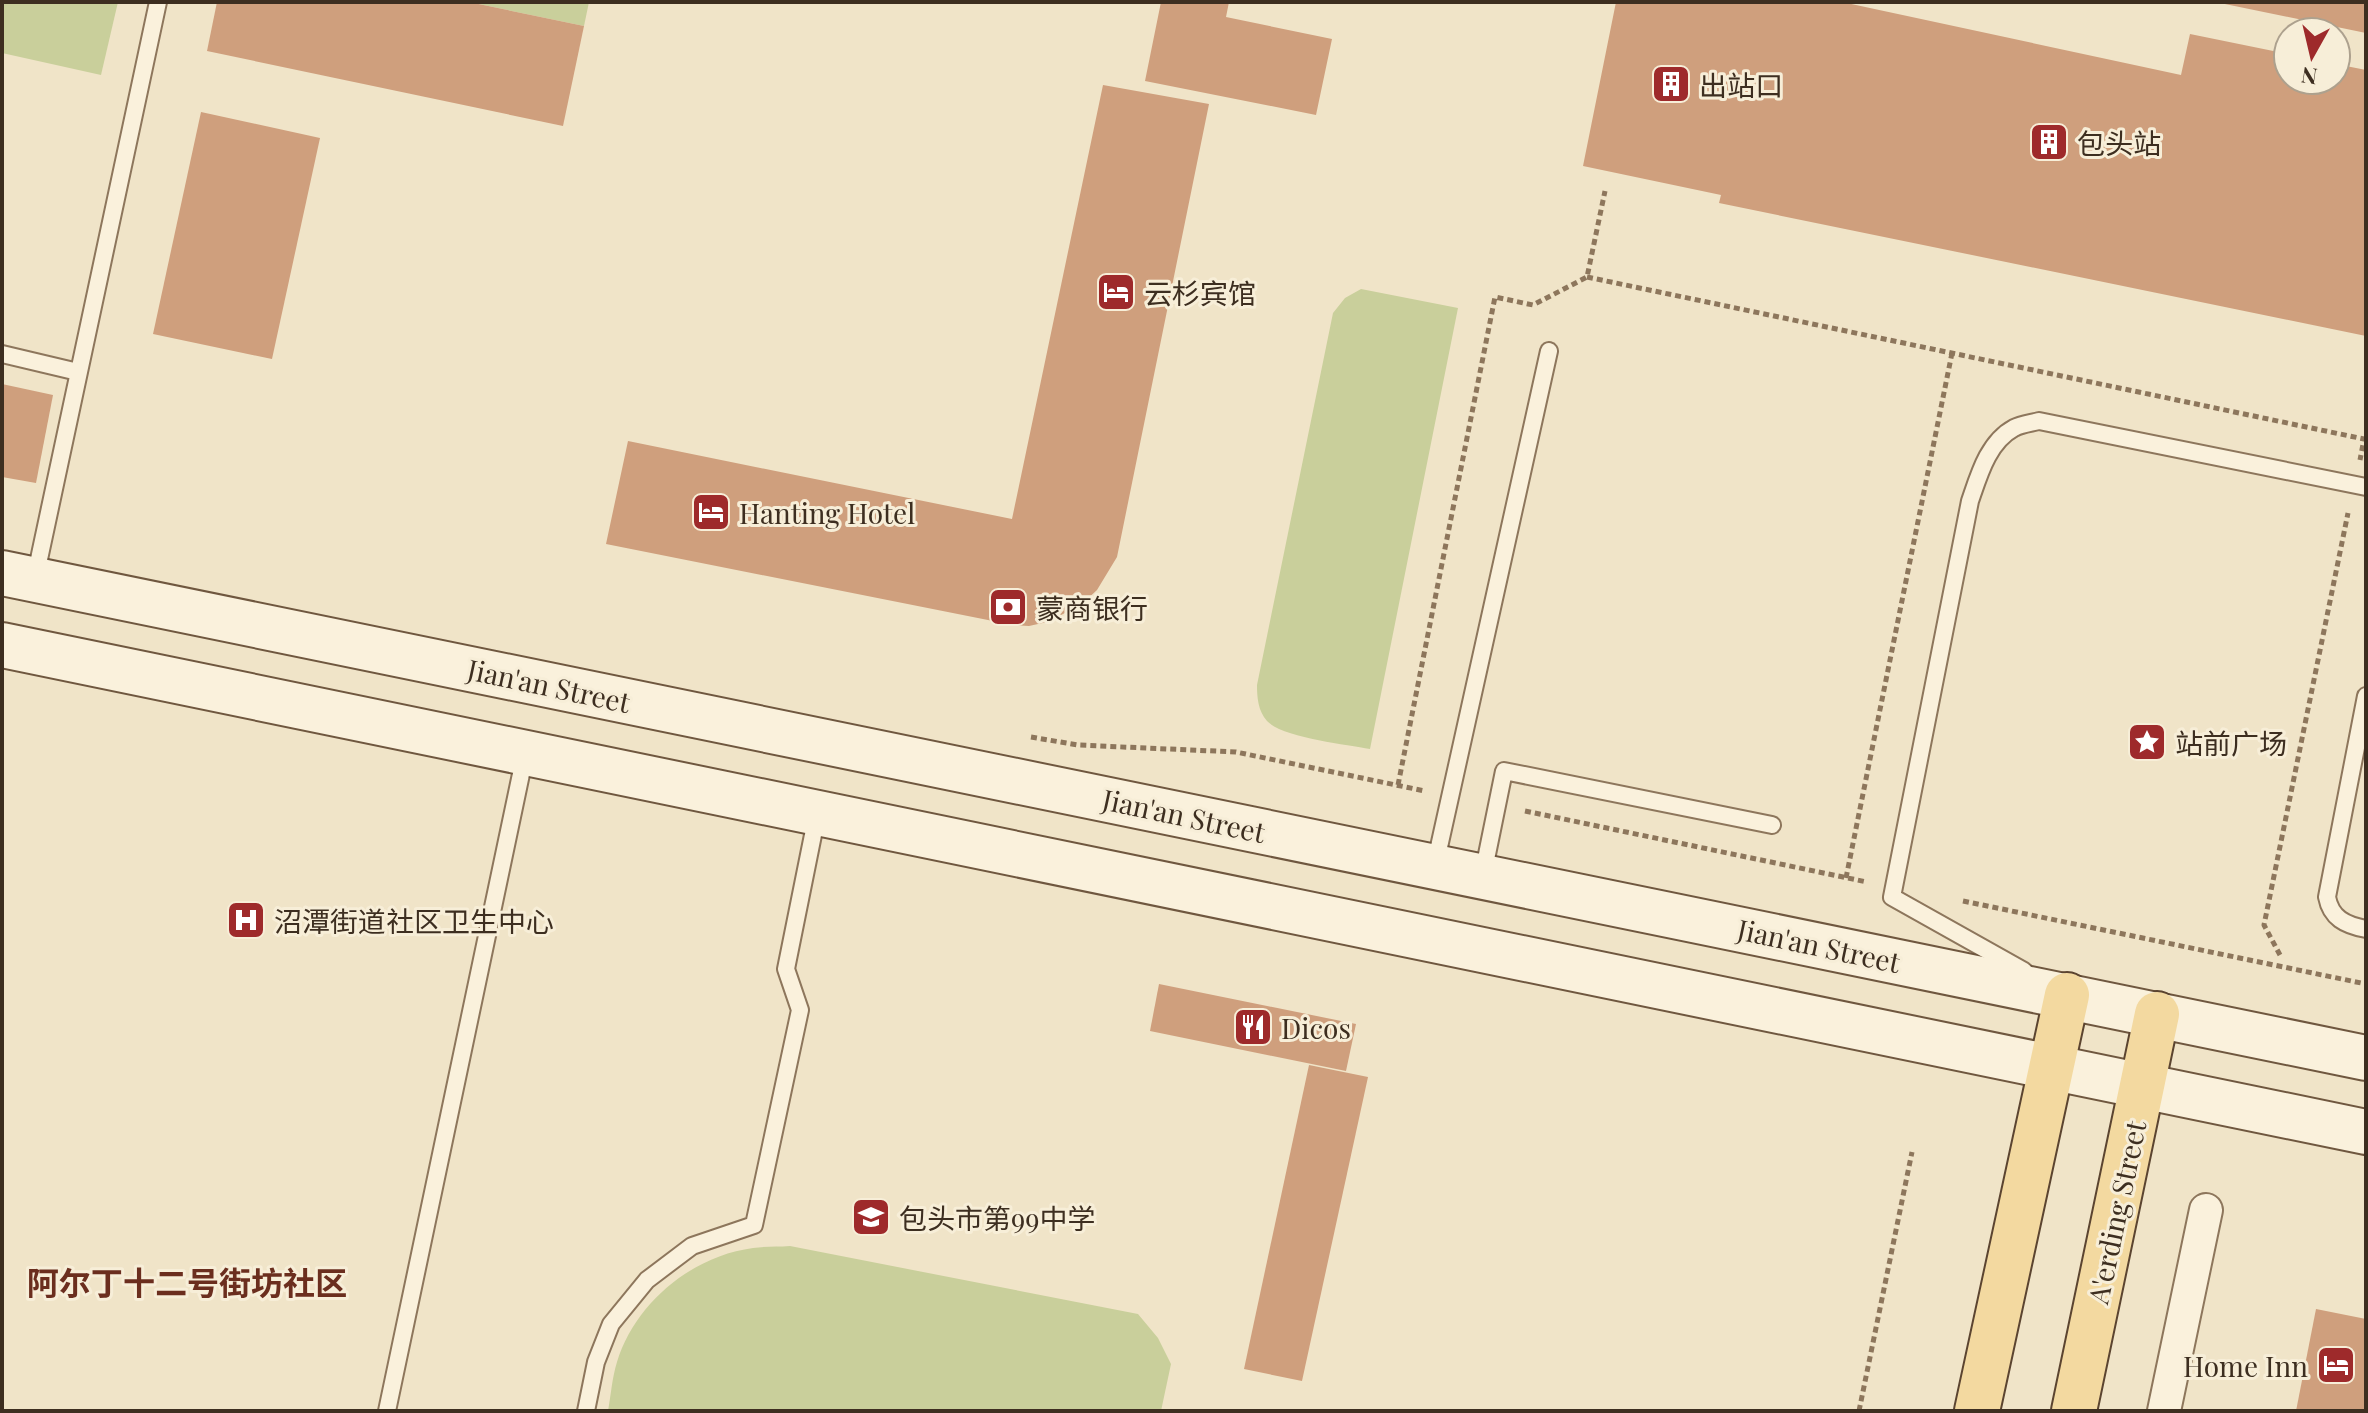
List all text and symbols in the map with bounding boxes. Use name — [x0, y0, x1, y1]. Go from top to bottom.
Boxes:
north arrow — [2272, 16, 2352, 96]
text: N — [2299, 61, 2319, 93]
building icon: 出站口 — [1650, 63, 1692, 105]
place label: 出站口 — [1699, 66, 1783, 103]
building icon: 包头站 — [2028, 121, 2070, 163]
place label: 包头站 — [2077, 124, 2161, 161]
hotel icon: 云杉宾馆 — [1095, 271, 1137, 313]
place label: 云杉宾馆 — [1144, 274, 1256, 311]
hotel icon: Hanting Hotel — [690, 491, 732, 533]
place label: Hanting Hotel — [739, 494, 915, 531]
bank icon: 蒙商银行 — [987, 586, 1029, 628]
place label: 蒙商银行 — [1036, 589, 1148, 626]
street label: Jian'an Street — [463, 650, 635, 720]
place icon: 站前广场 — [2126, 721, 2168, 763]
place label: 站前广场 — [2175, 724, 2287, 761]
street label: Jian'an Street — [1098, 780, 1270, 850]
hospital icon: 沼潭街道社区卫生中心 — [225, 899, 267, 941]
place label: 沼潭街道社区卫生中心 — [274, 902, 554, 939]
street label: Jian'an Street — [1733, 910, 1905, 980]
restaurant icon: Dicos — [1232, 1006, 1274, 1048]
place label: Dicos — [1281, 1009, 1351, 1046]
street label: A'erding Street — [2078, 1116, 2154, 1308]
school or university icon: 包头市第99中学 — [850, 1196, 892, 1238]
place label: 包头市第99中学 — [899, 1199, 1096, 1236]
district label: 阿尔丁十二号街坊社区 — [27, 1260, 347, 1303]
hotel icon: Home Inn — [2315, 1344, 2357, 1386]
place label: Home Inn — [2183, 1347, 2308, 1384]

